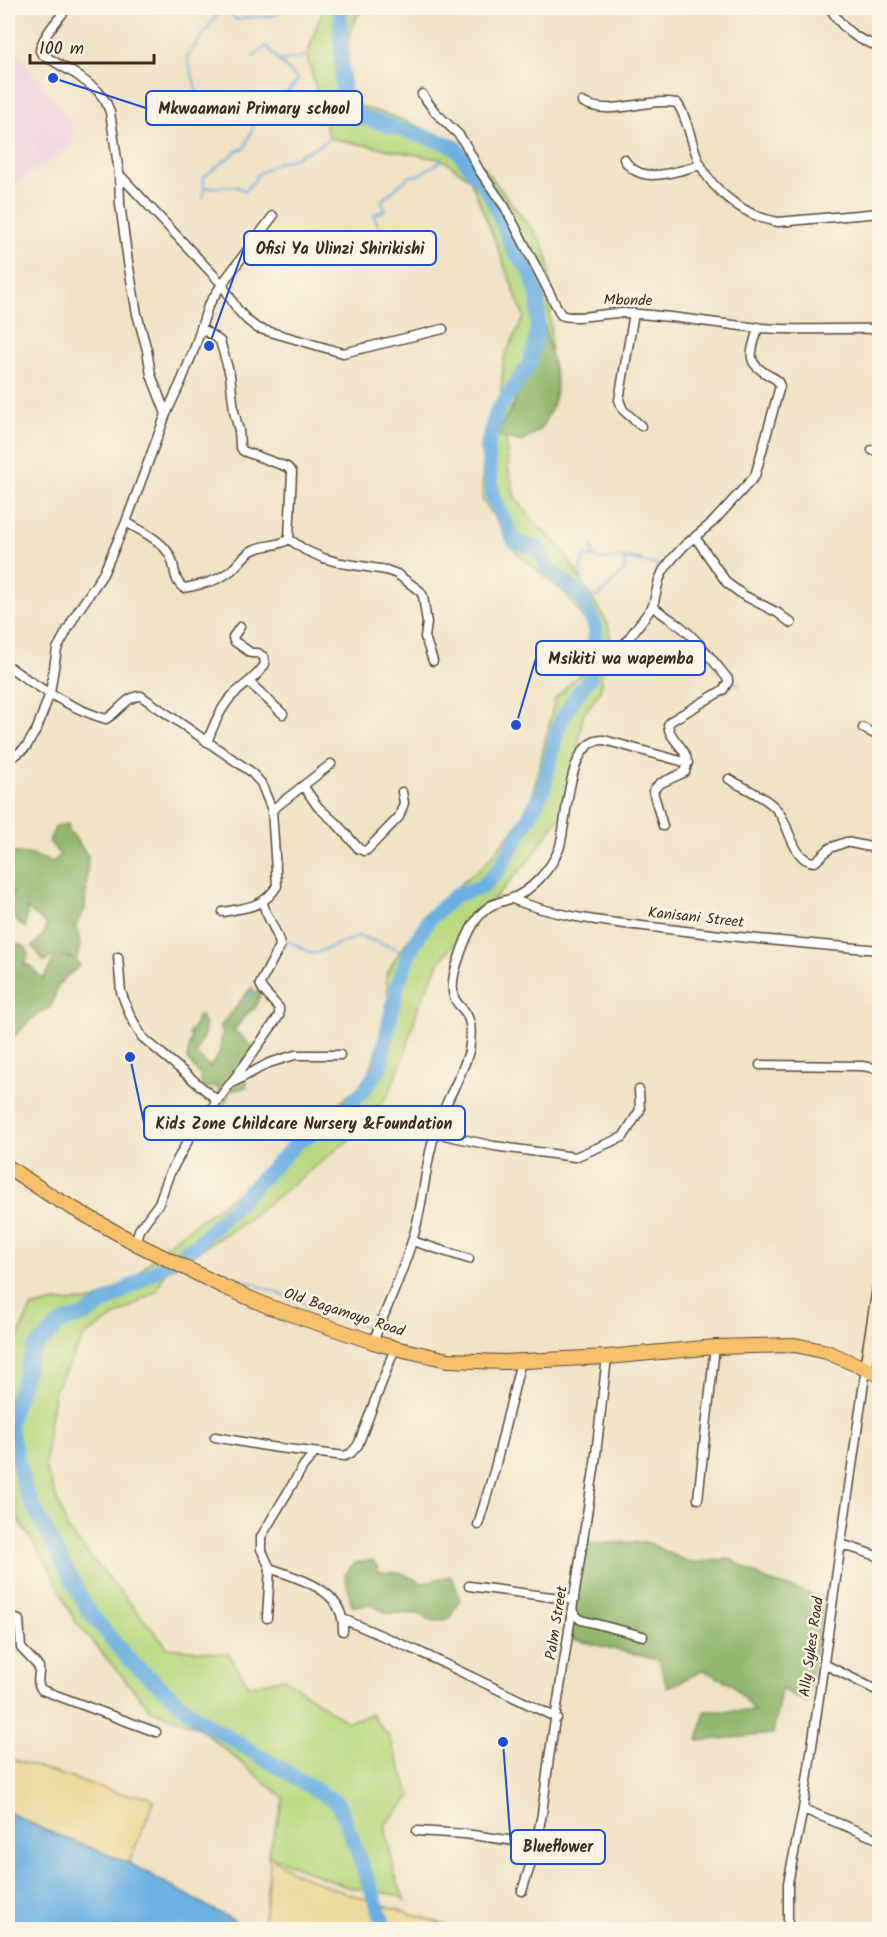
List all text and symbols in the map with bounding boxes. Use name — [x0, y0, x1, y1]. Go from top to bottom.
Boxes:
scale bar — [30, 27, 154, 65]
text: 100 m — [39, 35, 84, 64]
callout: Mkwaamani Primary school — [146, 91, 362, 125]
text: Mkwaamani Primary school — [158, 97, 351, 122]
callout: Ofisi Ya Ulinzi Shirikishi — [244, 231, 436, 265]
text: Ofisi Ya Ulinzi Shirikishi — [256, 237, 425, 262]
street label: Mbonde — [603, 289, 653, 313]
callout: Msikiti wa wapemba — [536, 641, 705, 675]
text: Msikiti wa wapemba — [548, 647, 694, 672]
street label: Kanisani Street — [647, 901, 745, 935]
callout: Kids Zone Childcare Nursery &Foundation — [144, 1106, 465, 1140]
text: Kids Zone Childcare Nursery &Foundation — [156, 1112, 453, 1137]
street label: Old Bagamoyo Road — [280, 1282, 408, 1344]
street label: Palm Street — [539, 1584, 575, 1662]
street label: Ally Sykes Road — [793, 1595, 831, 1699]
callout: Blueflower — [511, 1830, 605, 1864]
text: Blueflower — [523, 1835, 594, 1860]

